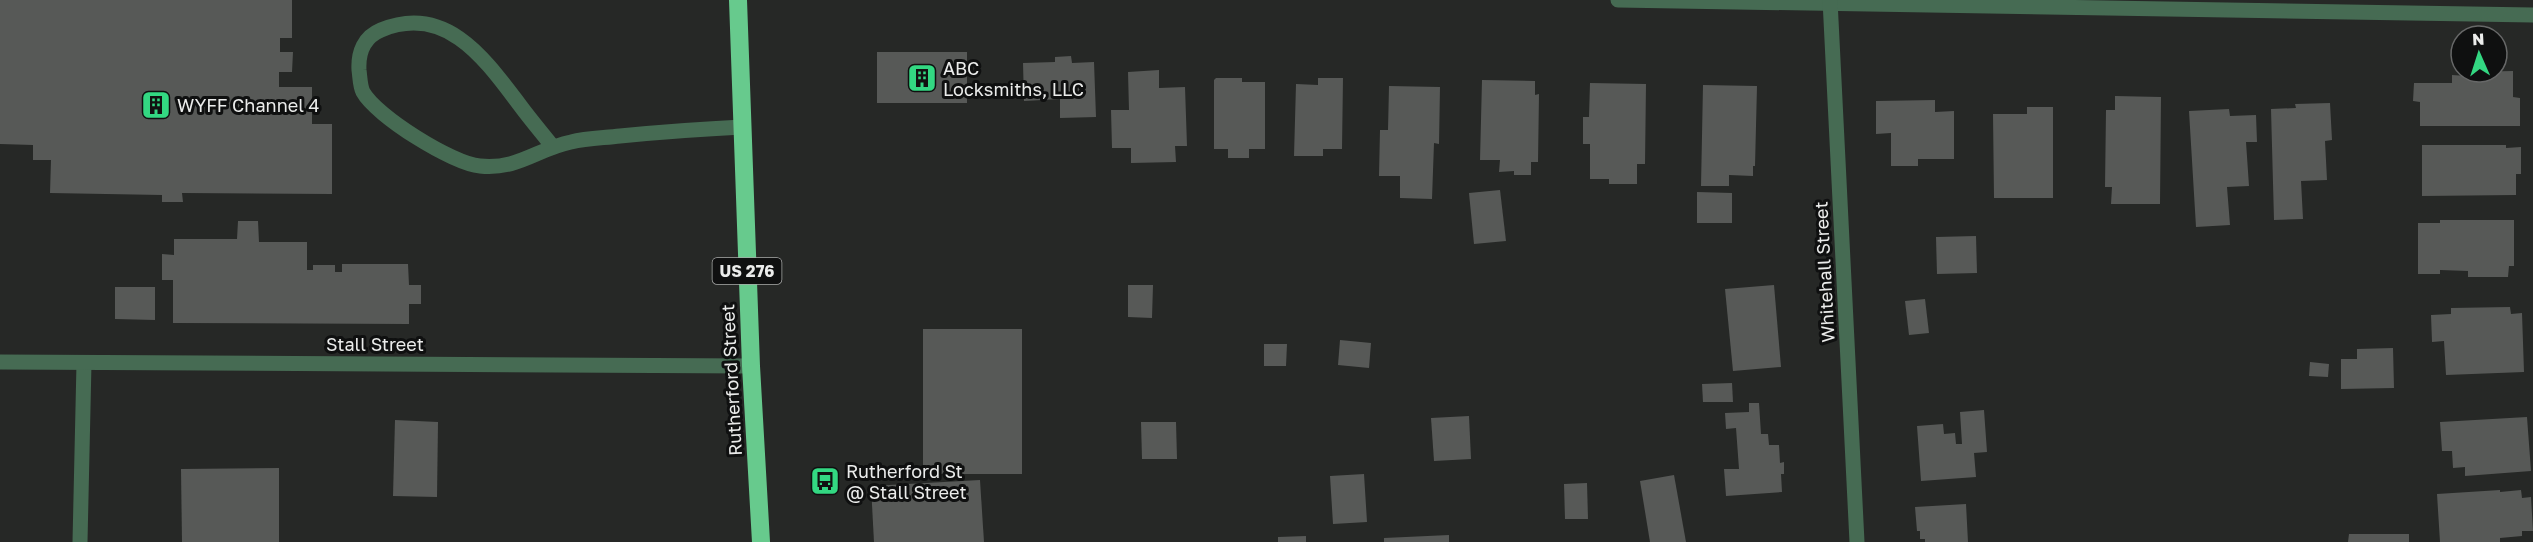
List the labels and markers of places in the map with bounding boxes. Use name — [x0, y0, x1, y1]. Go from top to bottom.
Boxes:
place label: ABC Locksmiths, LLC — [943, 57, 1084, 100]
building icon: ABC Locksmiths, LLC — [906, 62, 938, 94]
building icon: WYFF Channel 4 — [140, 89, 172, 121]
place label: WYFF Channel 4 — [177, 94, 319, 116]
place label: Rutherford St @ Stall Street — [846, 460, 967, 503]
bus stop icon: Rutherford St @ Stall Street — [809, 465, 841, 497]

